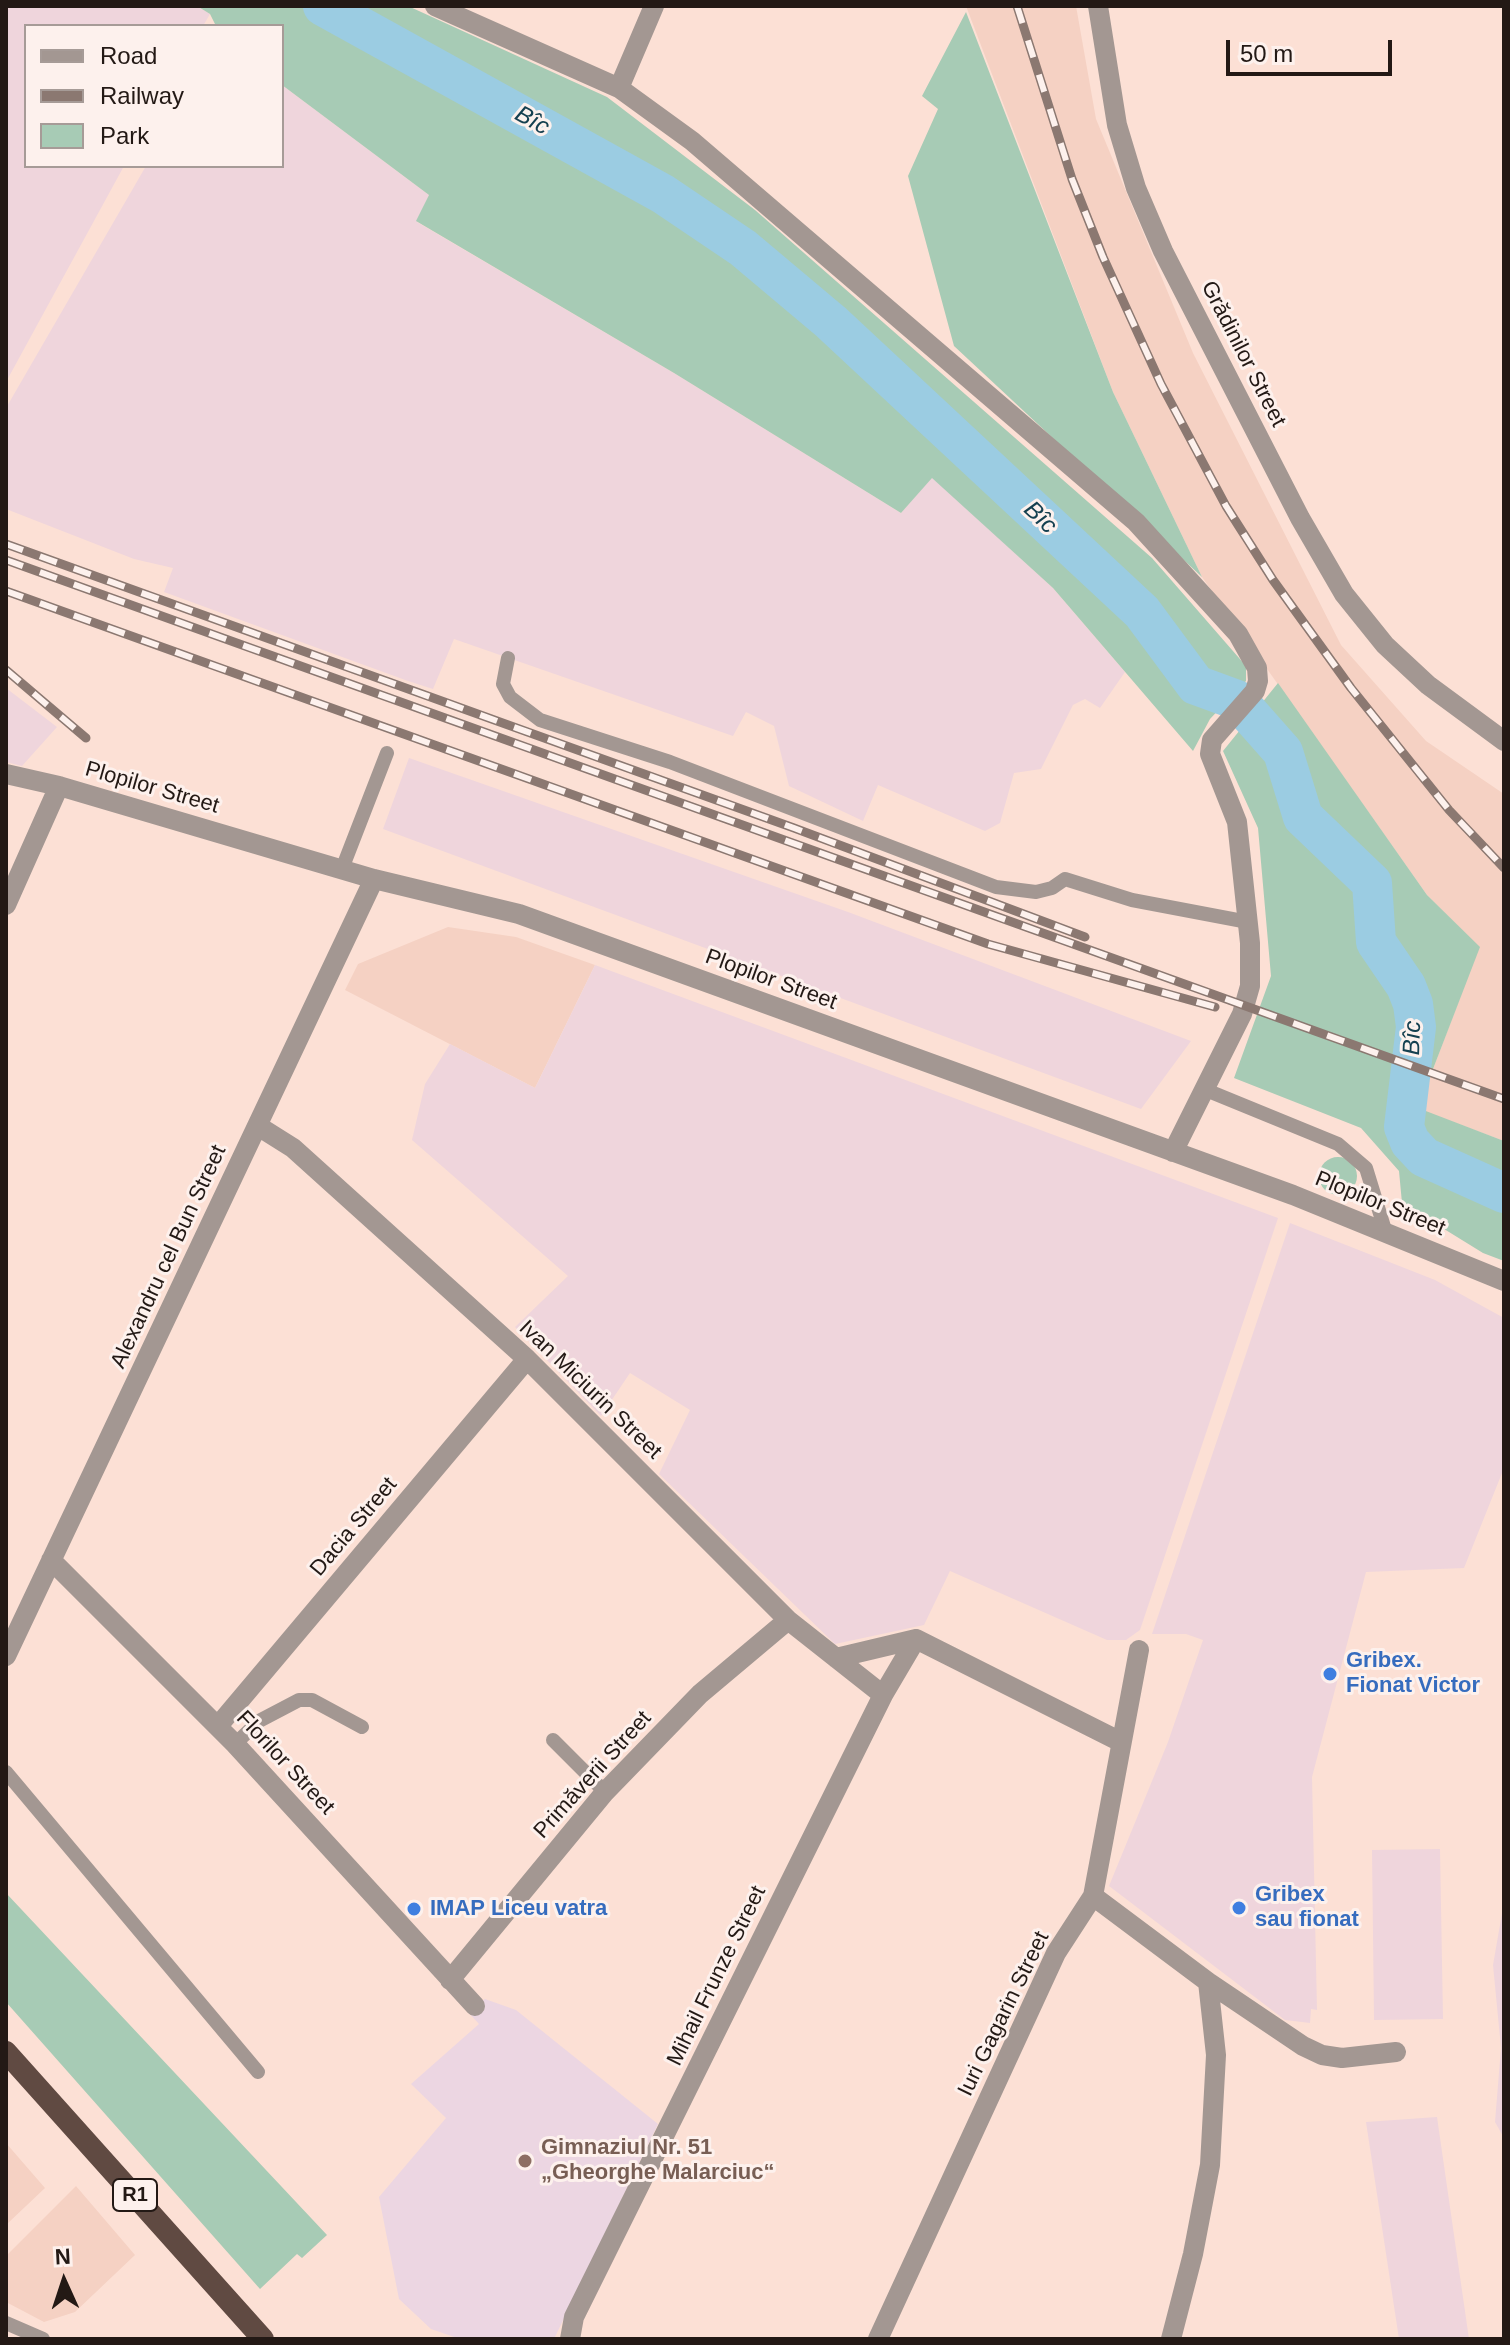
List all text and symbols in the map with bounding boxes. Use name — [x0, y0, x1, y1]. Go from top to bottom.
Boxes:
legend — [24, 24, 284, 168]
scale bar — [1230, 24, 1396, 74]
text: 50 m — [1240, 40, 1293, 67]
text: Road — [100, 42, 157, 69]
text: Railway — [100, 82, 184, 109]
water label: Bîc — [510, 100, 554, 142]
text: Park — [100, 122, 149, 149]
street label: Grădinilor Street — [1195, 277, 1291, 431]
water label: Bîc — [1017, 496, 1063, 540]
street label: Plopilor Street — [82, 756, 222, 820]
street label: Plopilor Street — [702, 944, 840, 1016]
water label: Bîc — [1398, 1020, 1428, 1056]
street label: Alexandru cel Bun Street — [106, 1141, 232, 1373]
street label: Plopilor Street — [1311, 1166, 1449, 1242]
street label: Ivan Miciurin Street — [513, 1315, 667, 1465]
street label: Dacia Street — [305, 1472, 403, 1582]
place label: Gribex. Fionat Victor — [1346, 1648, 1480, 1700]
marker: Gribex. Fionat Victor — [1321, 1665, 1339, 1683]
street label: Florilor Street — [230, 1706, 340, 1820]
street label: Primăverii Street — [529, 1706, 657, 1844]
street label: Mihail Frunze Street — [662, 1882, 772, 2070]
place label: Gribex sau fionat — [1255, 1882, 1359, 1934]
place label: IMAP Liceu vatra — [430, 1896, 607, 1922]
marker: Gribex sau fionat — [1230, 1899, 1248, 1917]
marker: IMAP Liceu vatra — [405, 1900, 423, 1918]
street label: Iuri Gagarin Street — [953, 1927, 1055, 2101]
place label: Gimnaziul Nr. 51 „Gheorghe Malarciuc“ — [541, 2135, 775, 2186]
marker: Gimnaziul Nr. 51 „Gheorghe Malarciuc“ — [516, 2152, 534, 2170]
road number: R1 — [113, 2179, 157, 2211]
north arrow — [24, 2241, 104, 2321]
text: N — [54, 2244, 71, 2269]

